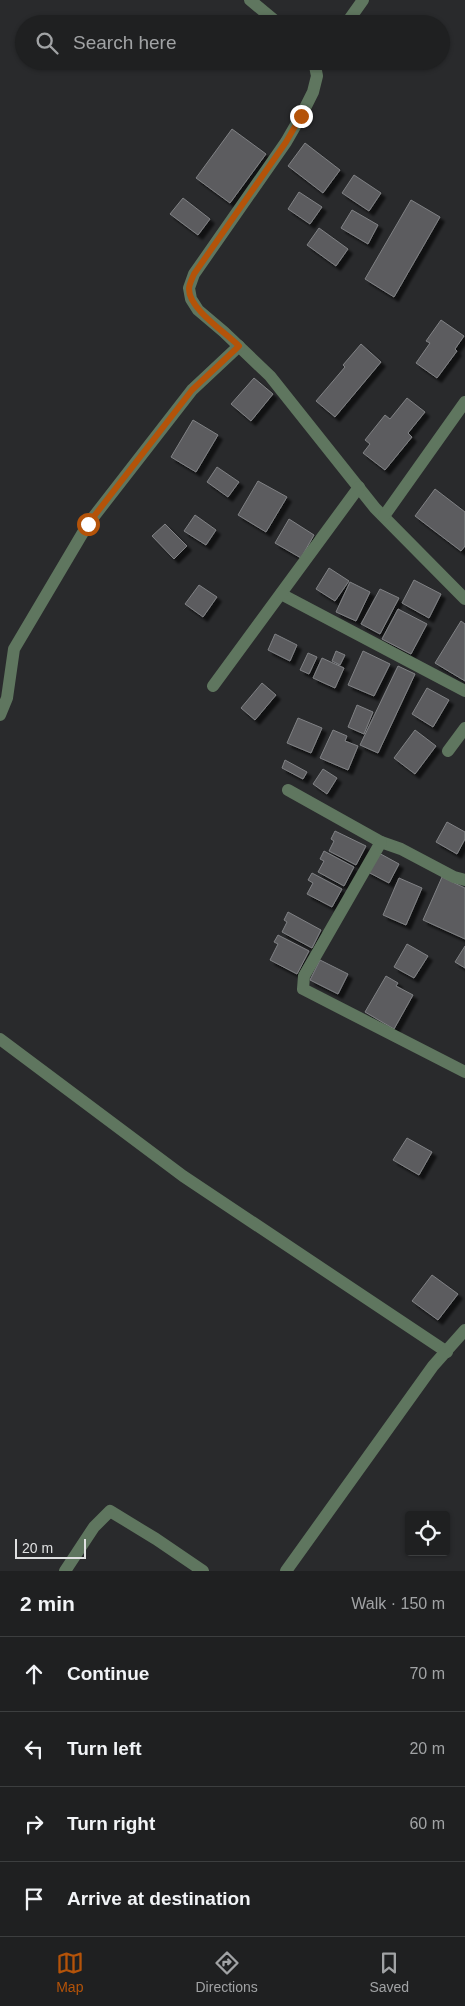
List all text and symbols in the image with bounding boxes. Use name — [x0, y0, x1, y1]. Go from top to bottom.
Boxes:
search box — [15, 15, 450, 70]
icon: search — [33, 29, 61, 57]
text: Search here — [73, 32, 177, 53]
route end — [290, 105, 313, 128]
route start — [77, 513, 100, 536]
map controls — [405, 1511, 450, 1556]
button: locate — [405, 1511, 450, 1556]
scale bar — [15, 1536, 86, 1559]
text: 20 m — [22, 1540, 53, 1556]
text: 2 min — [20, 1592, 75, 1615]
text: Walk · 150 m — [351, 1595, 445, 1612]
icon: ahead — [20, 1660, 48, 1688]
text: Continue — [67, 1663, 149, 1684]
text: 70 m — [409, 1665, 445, 1682]
icon: left — [20, 1735, 48, 1763]
text: Turn left — [67, 1738, 142, 1759]
text: 20 m — [409, 1740, 445, 1757]
icon: right — [20, 1810, 48, 1838]
text: Turn right — [67, 1813, 155, 1834]
text: 60 m — [409, 1815, 445, 1832]
icon: arrive — [20, 1885, 48, 1913]
text: Arrive at destination — [67, 1888, 251, 1909]
tab: Map — [56, 1949, 84, 1995]
tab: Directions — [196, 1949, 258, 1995]
tab: Saved — [369, 1949, 409, 1995]

